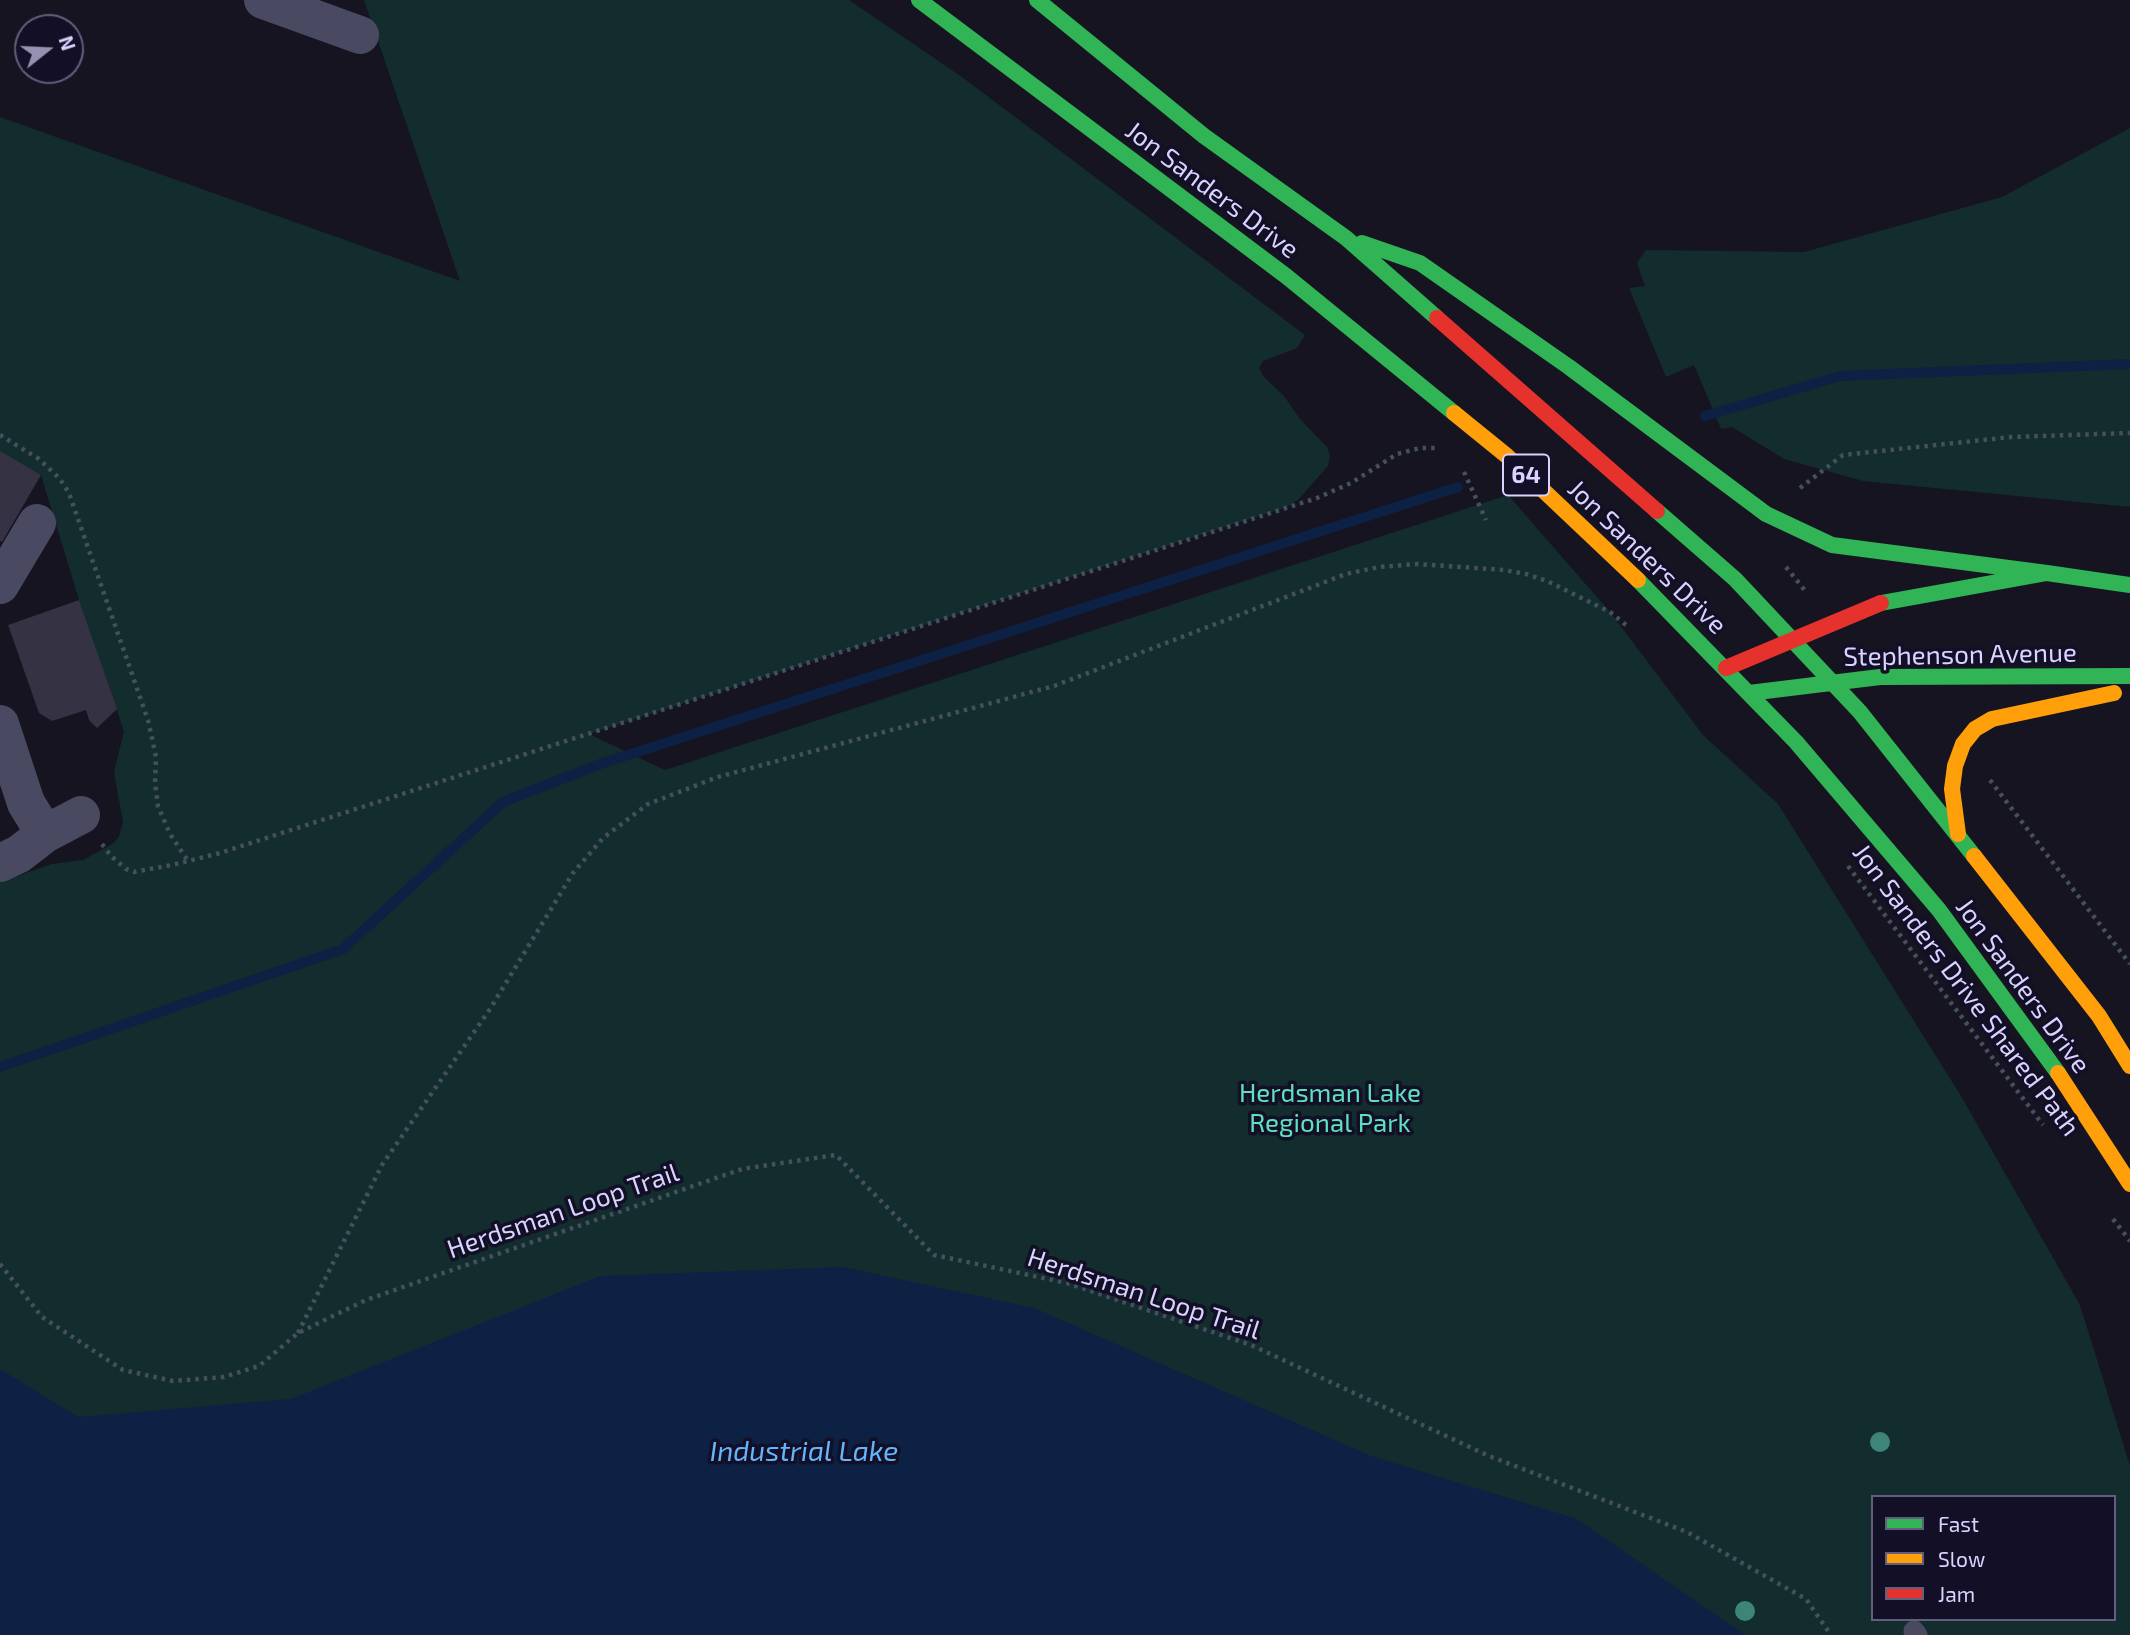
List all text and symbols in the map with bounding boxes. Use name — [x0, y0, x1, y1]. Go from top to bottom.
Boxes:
north arrow — [14, 14, 84, 84]
text: N — [54, 33, 81, 53]
street label: Jon Sanders Drive — [1119, 115, 1305, 265]
road number: 64 — [1503, 454, 1549, 496]
street label: Jon Sanders Drive — [1561, 473, 1733, 641]
street label: Stephenson Avenue — [1843, 637, 2077, 673]
street label: Jon Sanders Drive Shared Path — [1846, 838, 2086, 1142]
street label: Jon Sanders Drive — [1949, 892, 2097, 1080]
park label: Herdsman Lake Regional Park — [1239, 1077, 1421, 1138]
street label: Herdsman Loop Trail — [443, 1157, 683, 1265]
street label: Herdsman Loop Trail — [1024, 1242, 1264, 1346]
water label: Industrial Lake — [710, 1435, 898, 1469]
legend — [1871, 1495, 2116, 1621]
text: Fast — [1938, 1511, 1979, 1536]
text: Slow — [1938, 1546, 1985, 1571]
text: Jam — [1938, 1581, 1975, 1606]

